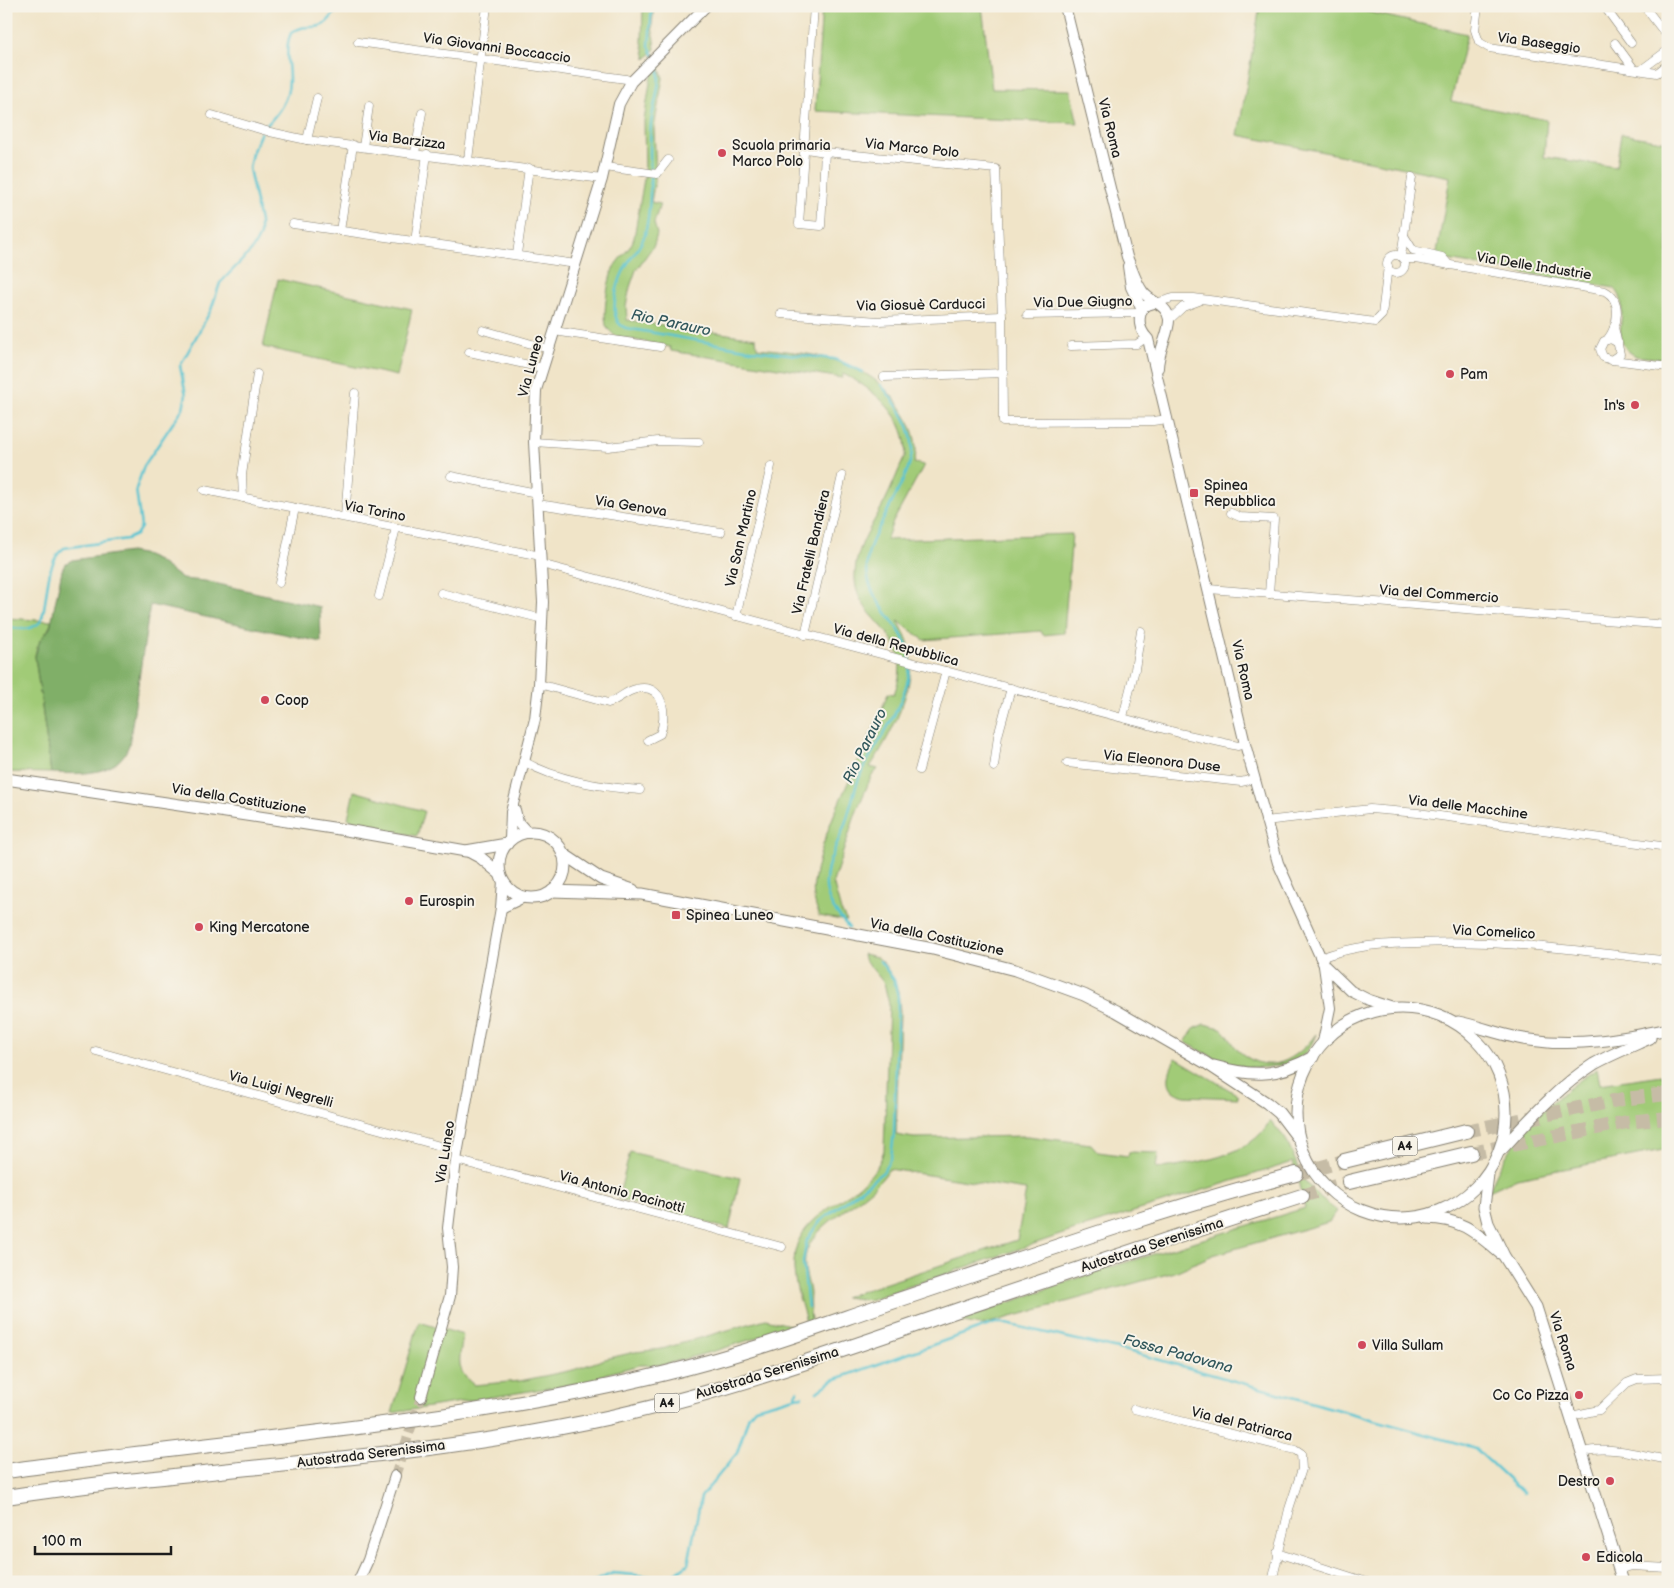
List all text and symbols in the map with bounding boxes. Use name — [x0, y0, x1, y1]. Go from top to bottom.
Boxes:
street label: Via Giovanni Boccaccio — [422, 29, 572, 67]
street label: Via Baseggio — [1496, 29, 1582, 57]
street label: Via Roma — [1094, 96, 1126, 160]
street label: Via Barzizza — [367, 127, 447, 153]
street label: Via Marco Polo — [864, 135, 960, 161]
place label: Scuola primaria Marco Polo — [732, 137, 831, 170]
marker: Scuola primaria Marco Polo — [716, 147, 728, 159]
street label: Via Delle Industrie — [1475, 249, 1593, 283]
street label: Via Due Giugno — [1033, 293, 1133, 311]
street label: Via Giosuè Carducci — [856, 295, 986, 315]
water label: Rio Parauro — [629, 305, 713, 341]
street label: Via Luneo — [515, 333, 547, 399]
place label: Pam — [1460, 366, 1488, 383]
marker: Pam — [1444, 368, 1456, 380]
place label: In's — [1604, 397, 1625, 414]
marker: In's — [1629, 399, 1641, 411]
place label: Spinea Repubblica — [1204, 477, 1276, 510]
street label: Via San Martino — [721, 487, 761, 589]
marker: Spinea Repubblica — [1188, 487, 1200, 499]
street label: Via Fratelli Bandiera — [788, 488, 834, 616]
street label: Via Genova — [594, 492, 668, 520]
street label: Via Torino — [343, 497, 407, 525]
street label: Via del Commercio — [1379, 581, 1499, 607]
street label: Via della Repubblica — [831, 620, 961, 670]
street label: Via Roma — [1228, 638, 1258, 702]
place label: Coop — [275, 692, 309, 709]
marker: Coop — [259, 694, 271, 706]
water label: Rio Parauro — [839, 705, 891, 787]
street label: Via Eleonora Duse — [1103, 746, 1221, 776]
street label: Via della Costituzione — [170, 780, 308, 818]
street label: Via delle Macchine — [1407, 791, 1529, 823]
place label: Eurospin — [419, 893, 475, 910]
marker: Eurospin — [403, 895, 415, 907]
place label: Spinea Luneo — [686, 907, 774, 924]
marker: Spinea Luneo — [670, 909, 682, 921]
street label: Via della Costituzione — [869, 915, 1005, 959]
place label: King Mercatone — [209, 919, 310, 936]
marker: King Mercatone — [193, 921, 205, 933]
street label: Via Comelico — [1452, 921, 1536, 943]
street label: Via Luigi Negrelli — [227, 1067, 335, 1111]
street label: Via Luneo — [432, 1119, 458, 1185]
road number: A4 — [1392, 1136, 1418, 1156]
street label: Via Antonio Pacinotti — [557, 1167, 687, 1217]
street label: Autostrada Serenissima — [1078, 1214, 1226, 1276]
street label: Via Roma — [1545, 1309, 1581, 1373]
water label: Fossa Padovana — [1121, 1330, 1235, 1378]
place label: Villa Sullam — [1372, 1337, 1443, 1354]
marker: Villa Sullam — [1356, 1339, 1368, 1351]
street label: Autostrada Serenissima — [693, 1343, 841, 1403]
place label: Co Co Pizza — [1492, 1387, 1569, 1404]
marker: Co Co Pizza — [1573, 1389, 1585, 1401]
road number: A4 — [654, 1394, 680, 1412]
street label: Via del Patriarca — [1190, 1403, 1294, 1445]
street label: Autostrada Serenissima — [296, 1436, 446, 1472]
place label: Destro — [1558, 1473, 1600, 1490]
marker: Destro — [1604, 1475, 1616, 1487]
scale bar — [35, 1523, 171, 1555]
text: 100 m — [42, 1532, 82, 1551]
place label: Edicola — [1596, 1549, 1643, 1566]
marker: Edicola — [1580, 1551, 1592, 1563]

